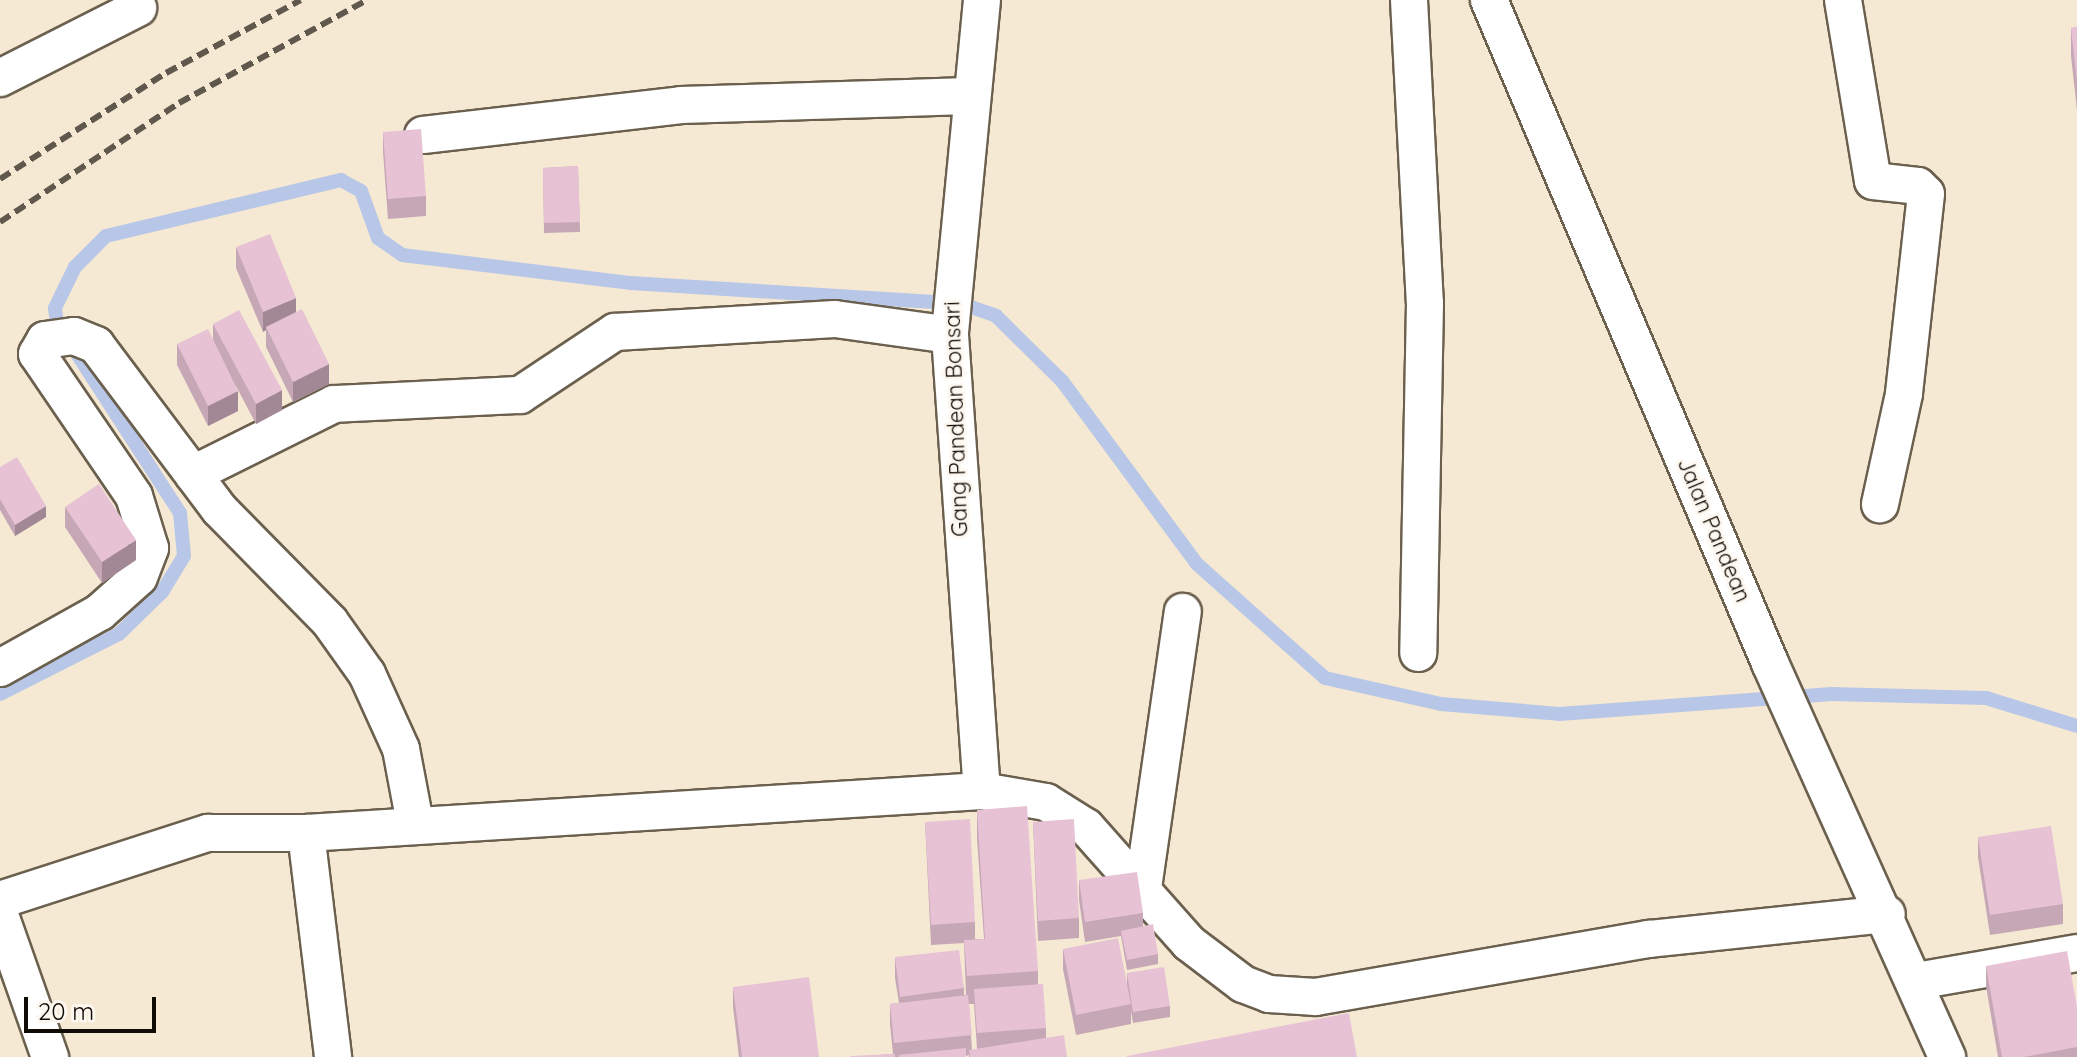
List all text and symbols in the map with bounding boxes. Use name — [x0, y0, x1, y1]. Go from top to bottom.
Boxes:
street label: Gang Pandean Bonsari — [939, 301, 973, 537]
street label: Jalan Pandean — [1672, 454, 1756, 606]
scale bar — [28, 981, 160, 1031]
text: 20 m — [38, 996, 94, 1026]

